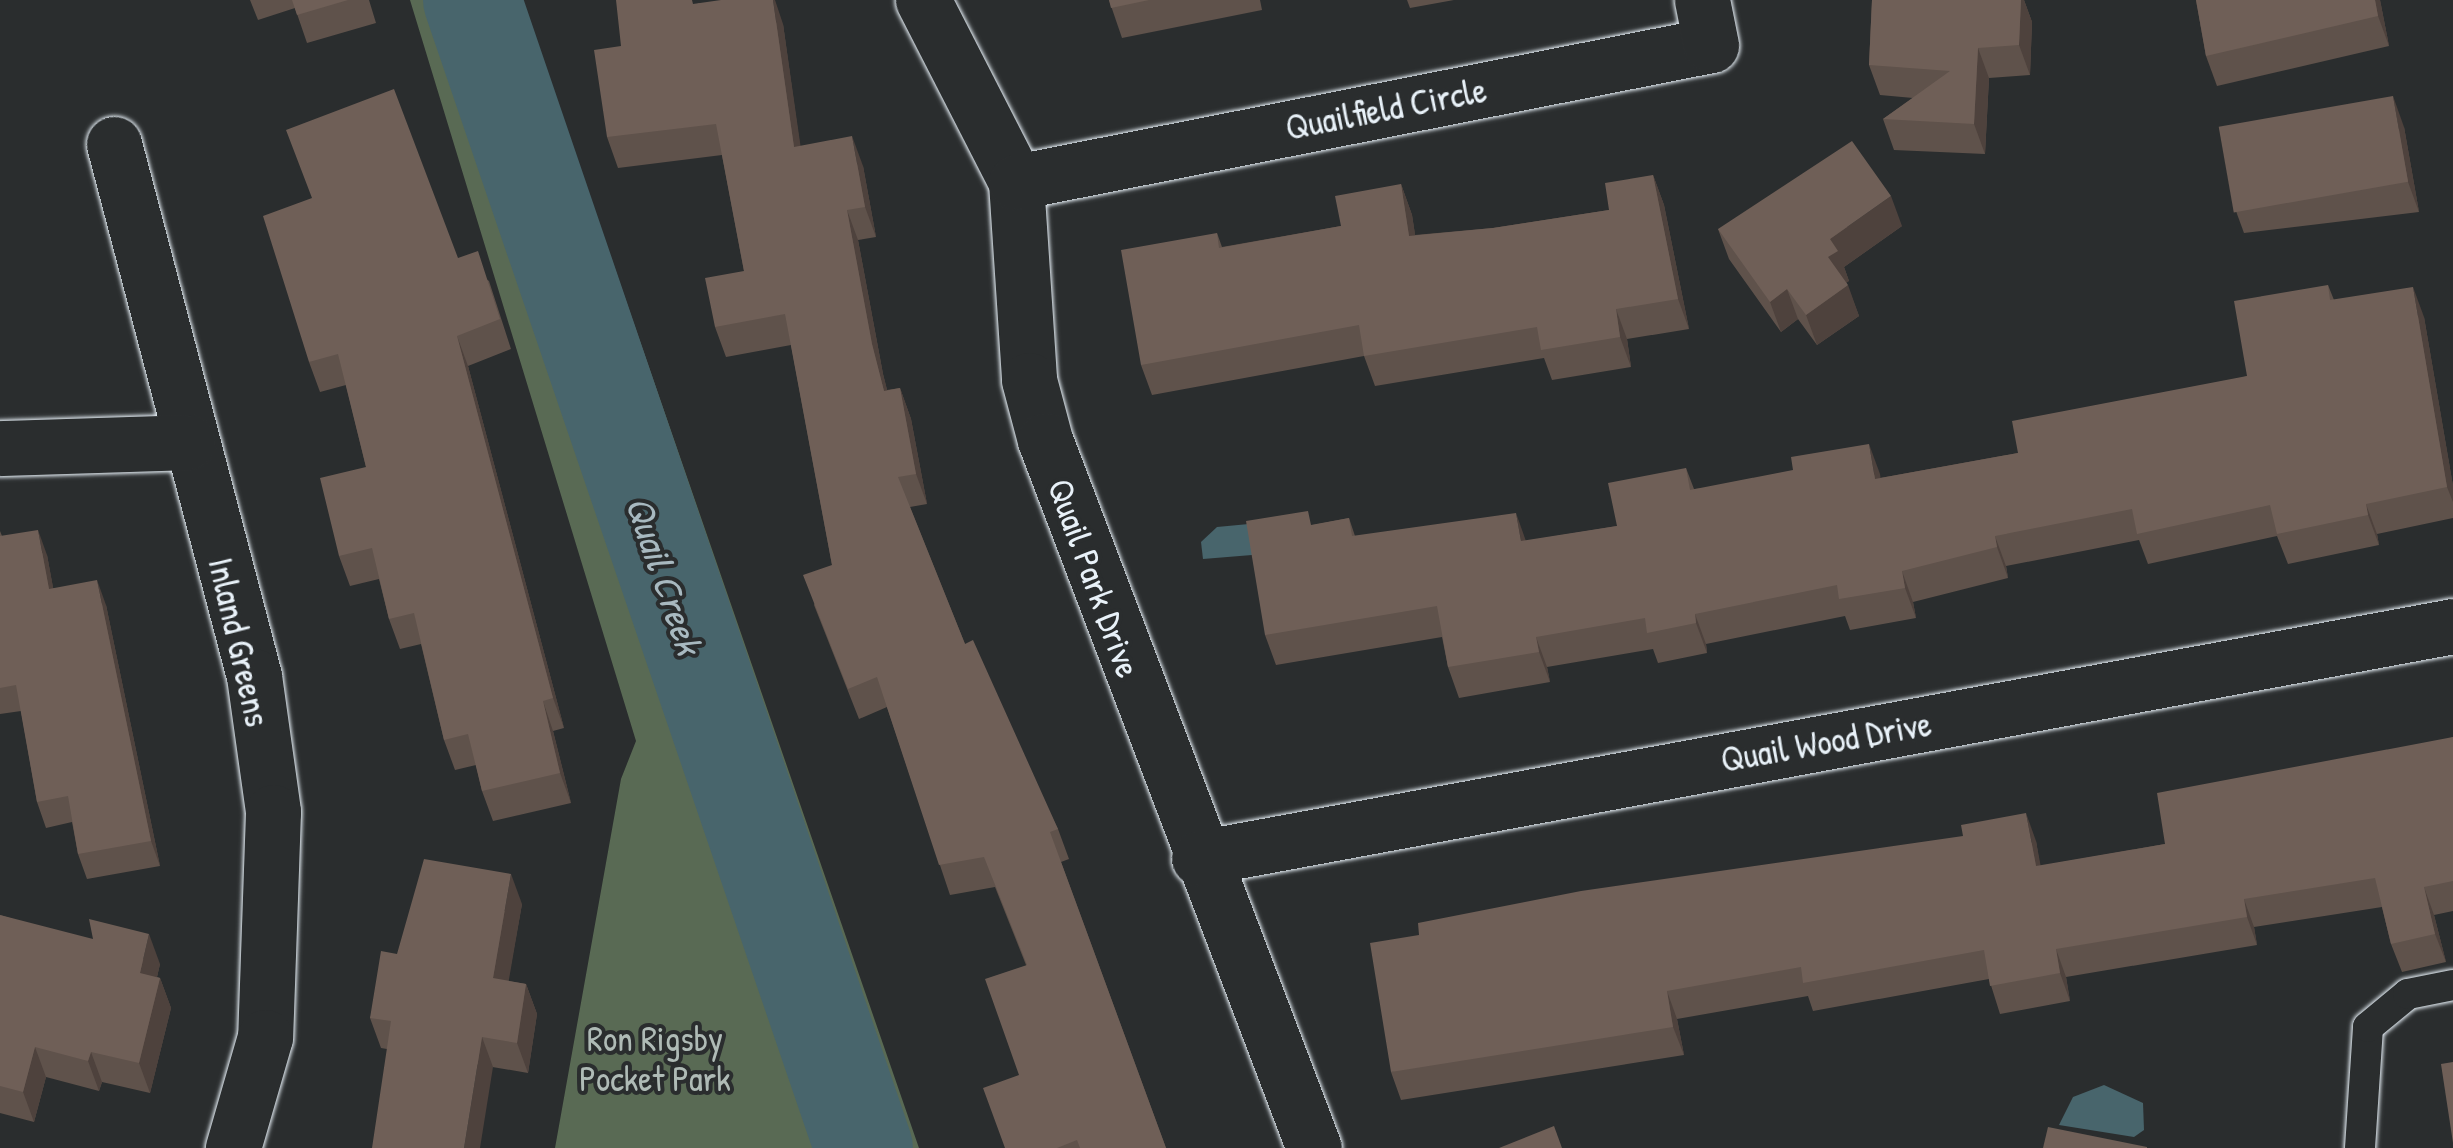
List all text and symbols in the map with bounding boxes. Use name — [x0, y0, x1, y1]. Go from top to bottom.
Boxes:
street label: Quailfield Circle — [1282, 69, 1490, 149]
street label: Quail Park Drive — [1039, 473, 1149, 683]
water label: Quail Creek — [616, 490, 712, 660]
street label: Inland Greens — [199, 553, 279, 731]
street label: Quail Wood Drive — [1717, 703, 1935, 781]
park label: Ron Rigsby Pocket Park — [579, 1018, 731, 1100]

